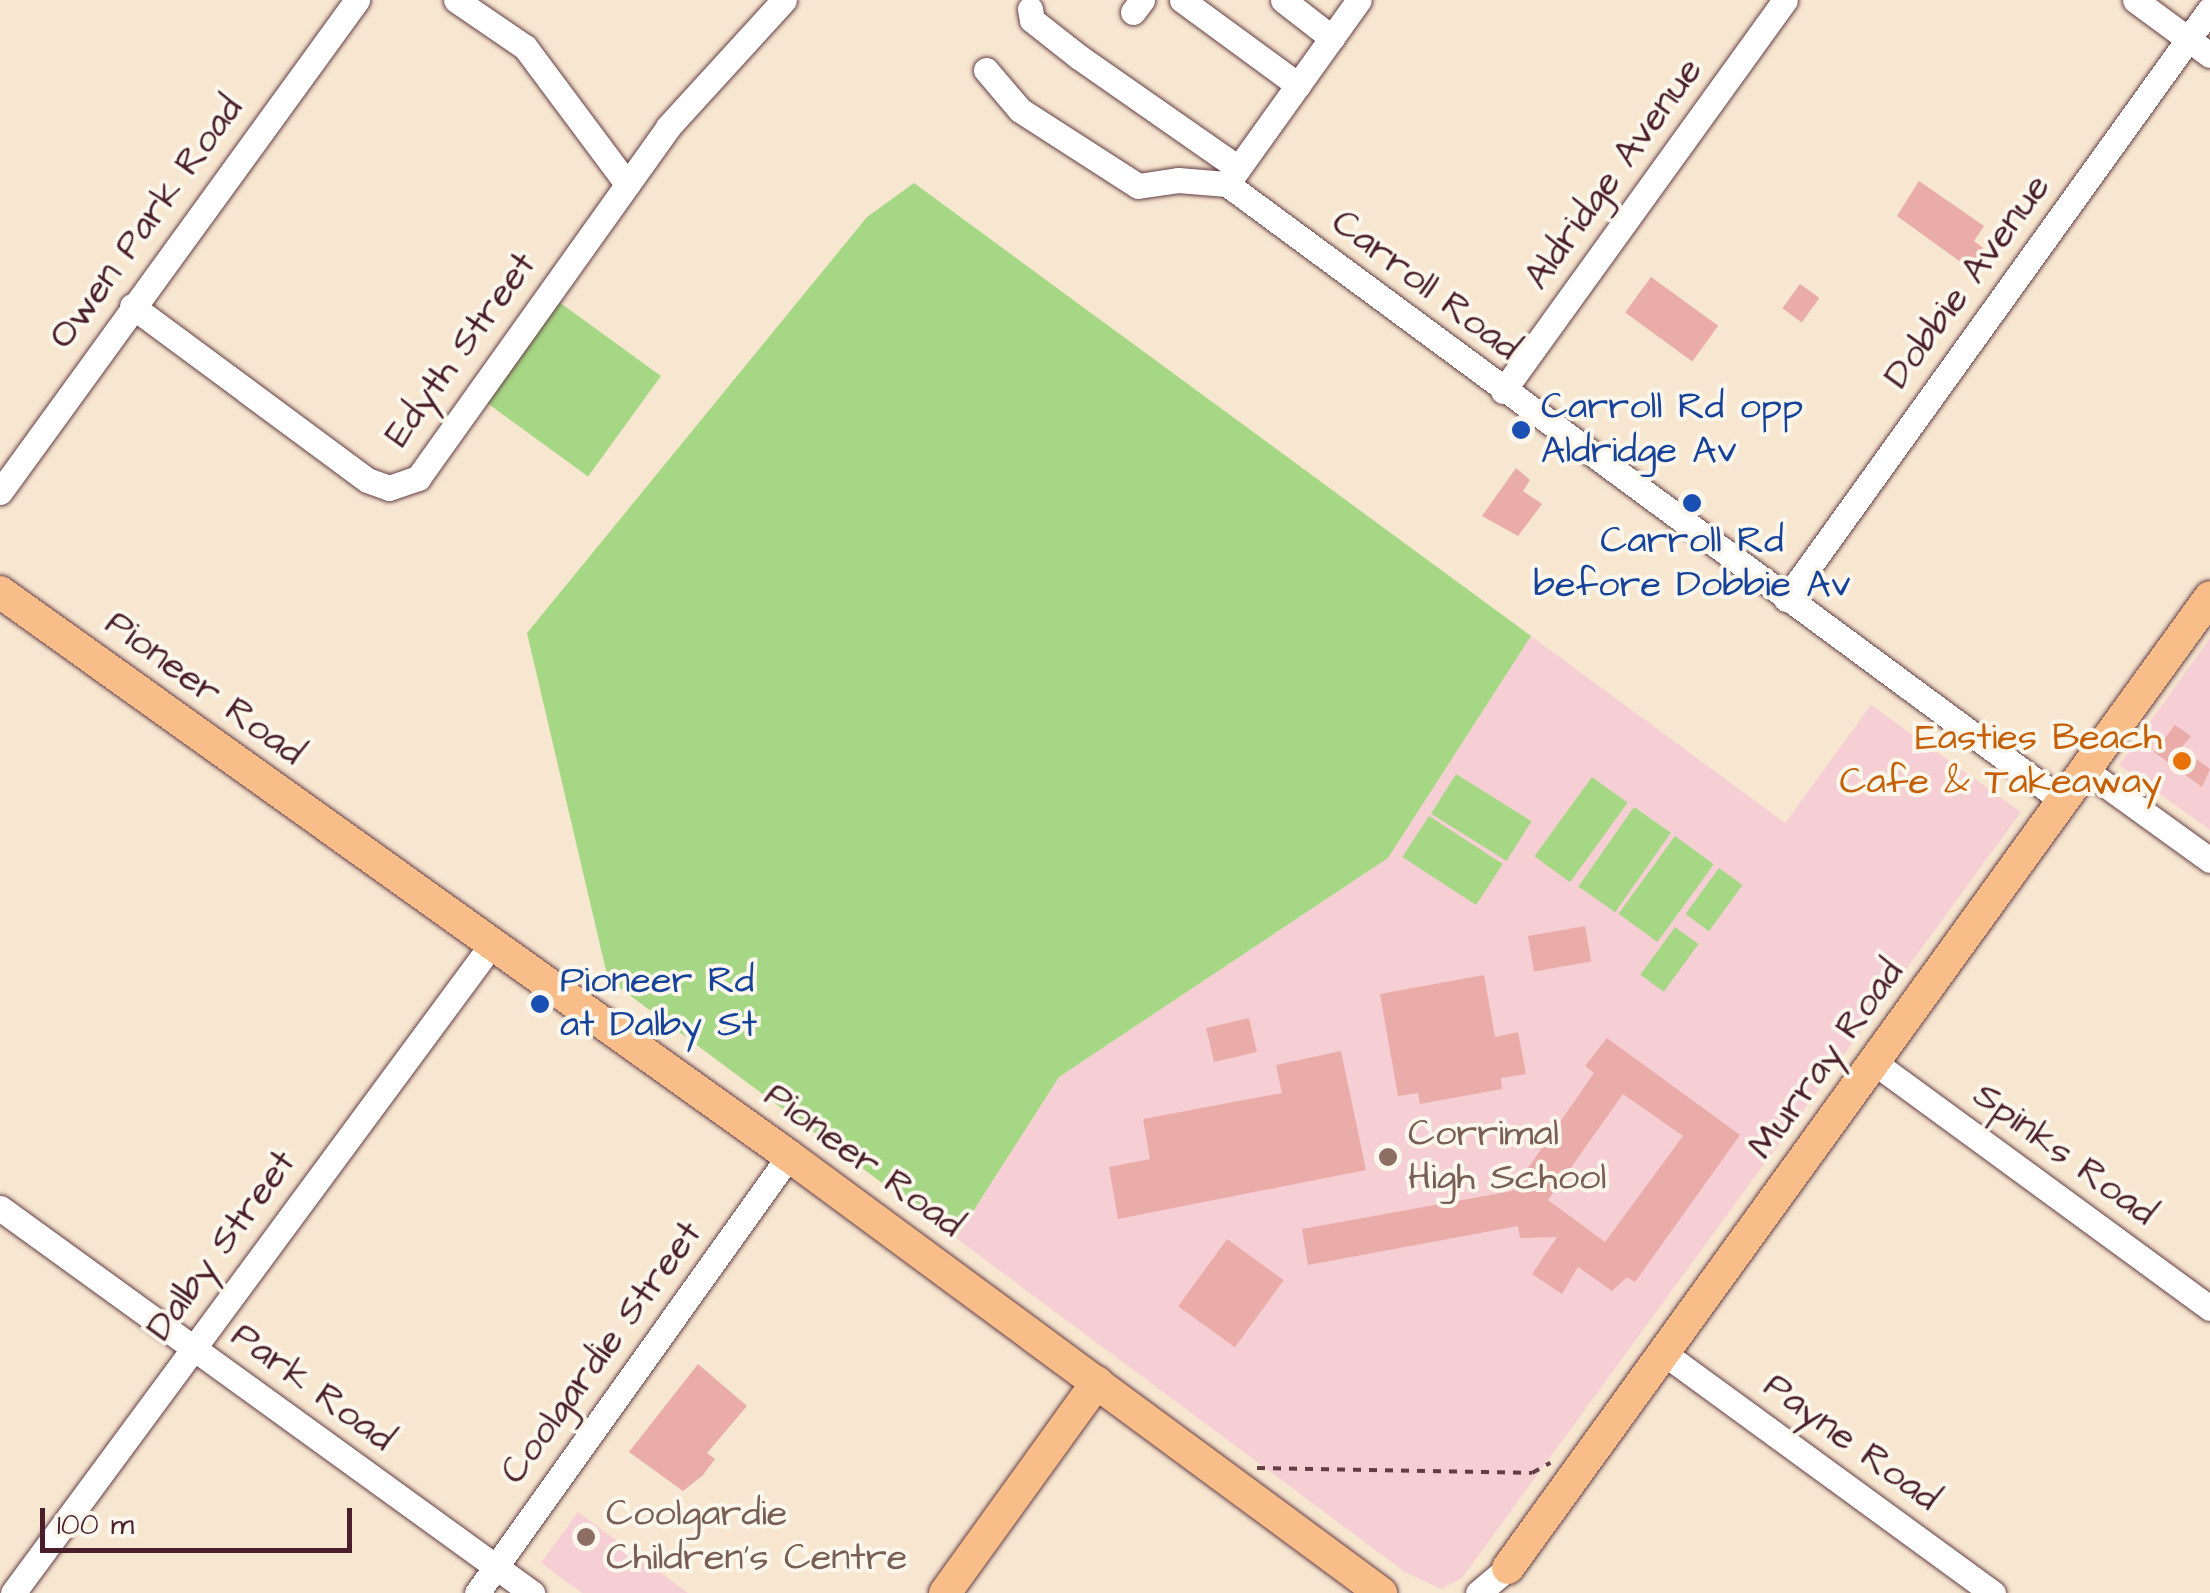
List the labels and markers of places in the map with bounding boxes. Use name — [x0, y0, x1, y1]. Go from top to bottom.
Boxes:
place label: Carroll Rd opp Aldridge Av — [1541, 385, 1803, 474]
marker: Carroll Rd opp Aldridge Av — [1510, 419, 1532, 441]
marker: Carroll Rd before Dobbie Av — [1681, 492, 1703, 514]
place label: Carroll Rd before Dobbie Av — [1534, 519, 1850, 608]
place label: Easties Beach Cafe & Takeaway — [1840, 716, 2162, 806]
marker: Easties Beach Cafe & Takeaway — [2171, 750, 2193, 772]
place label: Pioneer Rd at Dalby St — [560, 959, 757, 1048]
marker: Pioneer Rd at Dalby St — [529, 993, 551, 1015]
place label: Corrimal High School — [1408, 1112, 1606, 1202]
marker: Corrimal High School — [1377, 1146, 1399, 1168]
place label: Coolgardie Children's Centre — [606, 1492, 907, 1582]
marker: Coolgardie Children's Centre — [575, 1526, 597, 1548]

